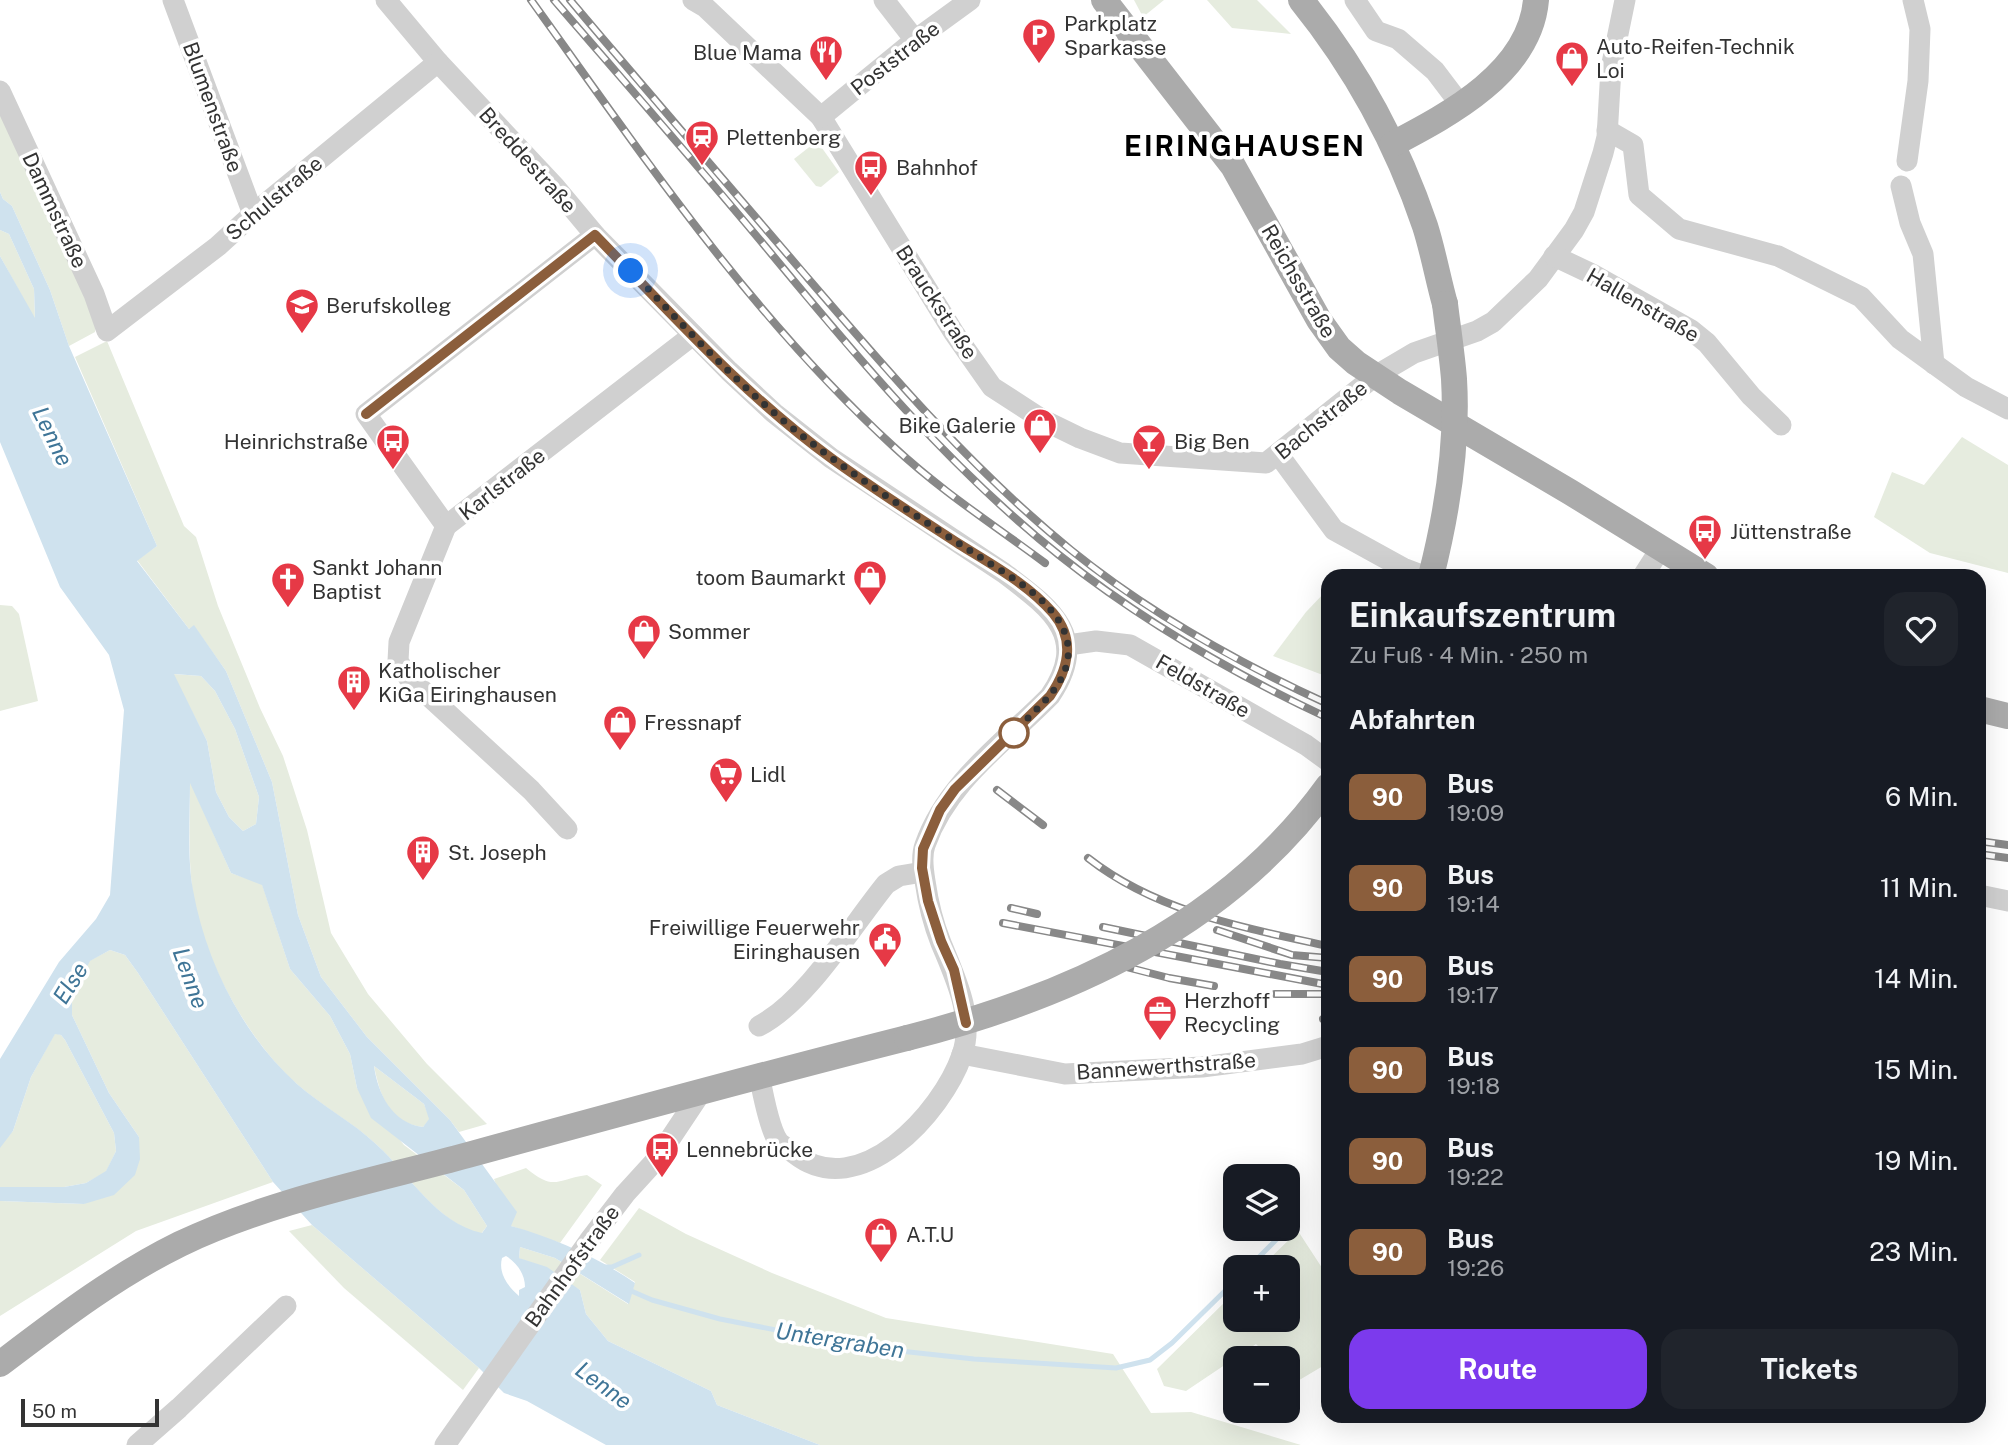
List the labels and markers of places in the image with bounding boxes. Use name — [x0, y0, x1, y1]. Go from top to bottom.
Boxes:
place label: Parkplatz Sparkasse — [1064, 11, 1166, 60]
parking icon: Parkplatz Sparkasse — [1020, 16, 1058, 65]
restaurant icon: Blue Mama — [807, 33, 845, 82]
place label: Auto-Reifen-Technik Loi — [1596, 34, 1795, 83]
shop icon: Auto-Reifen-Technik Loi — [1553, 39, 1591, 88]
place label: Blue Mama — [693, 40, 802, 65]
station icon: Plettenberg — [683, 118, 721, 167]
place label: Plettenberg — [726, 125, 841, 150]
bus stop icon: Bahnhof — [852, 148, 890, 197]
place label: Bahnhof — [896, 155, 978, 180]
school or university icon: Berufskolleg — [283, 286, 321, 335]
place label: Berufskolleg — [326, 293, 451, 318]
shop icon: Bike Galerie — [1021, 406, 1059, 455]
place label: Bike Galerie — [898, 413, 1016, 438]
bus stop icon: Heinrichstraße — [374, 422, 412, 471]
bar icon: Big Ben — [1130, 422, 1168, 471]
place label: Heinrichstraße — [224, 429, 368, 454]
place label: Big Ben — [1174, 429, 1250, 454]
bus stop icon: Jüttenstraße — [1686, 512, 1724, 561]
place label: Jüttenstraße — [1730, 519, 1852, 544]
place label: Sankt Johann Baptist — [312, 555, 442, 604]
shop icon: toom Baumarkt — [851, 558, 889, 607]
church icon: Sankt Johann Baptist — [269, 560, 307, 609]
place label: toom Baumarkt — [695, 565, 846, 590]
shop icon: Sommer — [625, 612, 663, 661]
place label: Sommer — [668, 619, 750, 644]
place label: Katholischer KiGa Eiringhausen — [378, 658, 557, 707]
building icon: Katholischer KiGa Eiringhausen — [335, 663, 373, 712]
shop icon: Fressnapf — [601, 703, 639, 752]
place label: Fressnapf — [644, 710, 742, 735]
unlabelled marker — [999, 718, 1029, 748]
supermarket icon: Lidl — [707, 755, 745, 804]
place label: Lidl — [750, 762, 786, 787]
building icon: St. Joseph — [404, 833, 442, 882]
place label: St. Joseph — [448, 840, 547, 865]
place label: Freiwillige Feuerwehr Eiringhausen — [649, 915, 860, 964]
public building icon: Freiwillige Feuerwehr Eiringhausen — [866, 920, 904, 969]
place label: Herzhoff Recycling — [1184, 988, 1280, 1037]
office icon: Herzhoff Recycling — [1141, 993, 1179, 1042]
bus stop icon: Lennebrücke — [643, 1130, 681, 1179]
place label: Lennebrücke — [686, 1137, 813, 1162]
shop icon: A.T.U — [862, 1215, 900, 1264]
place label: A.T.U — [906, 1222, 954, 1247]

